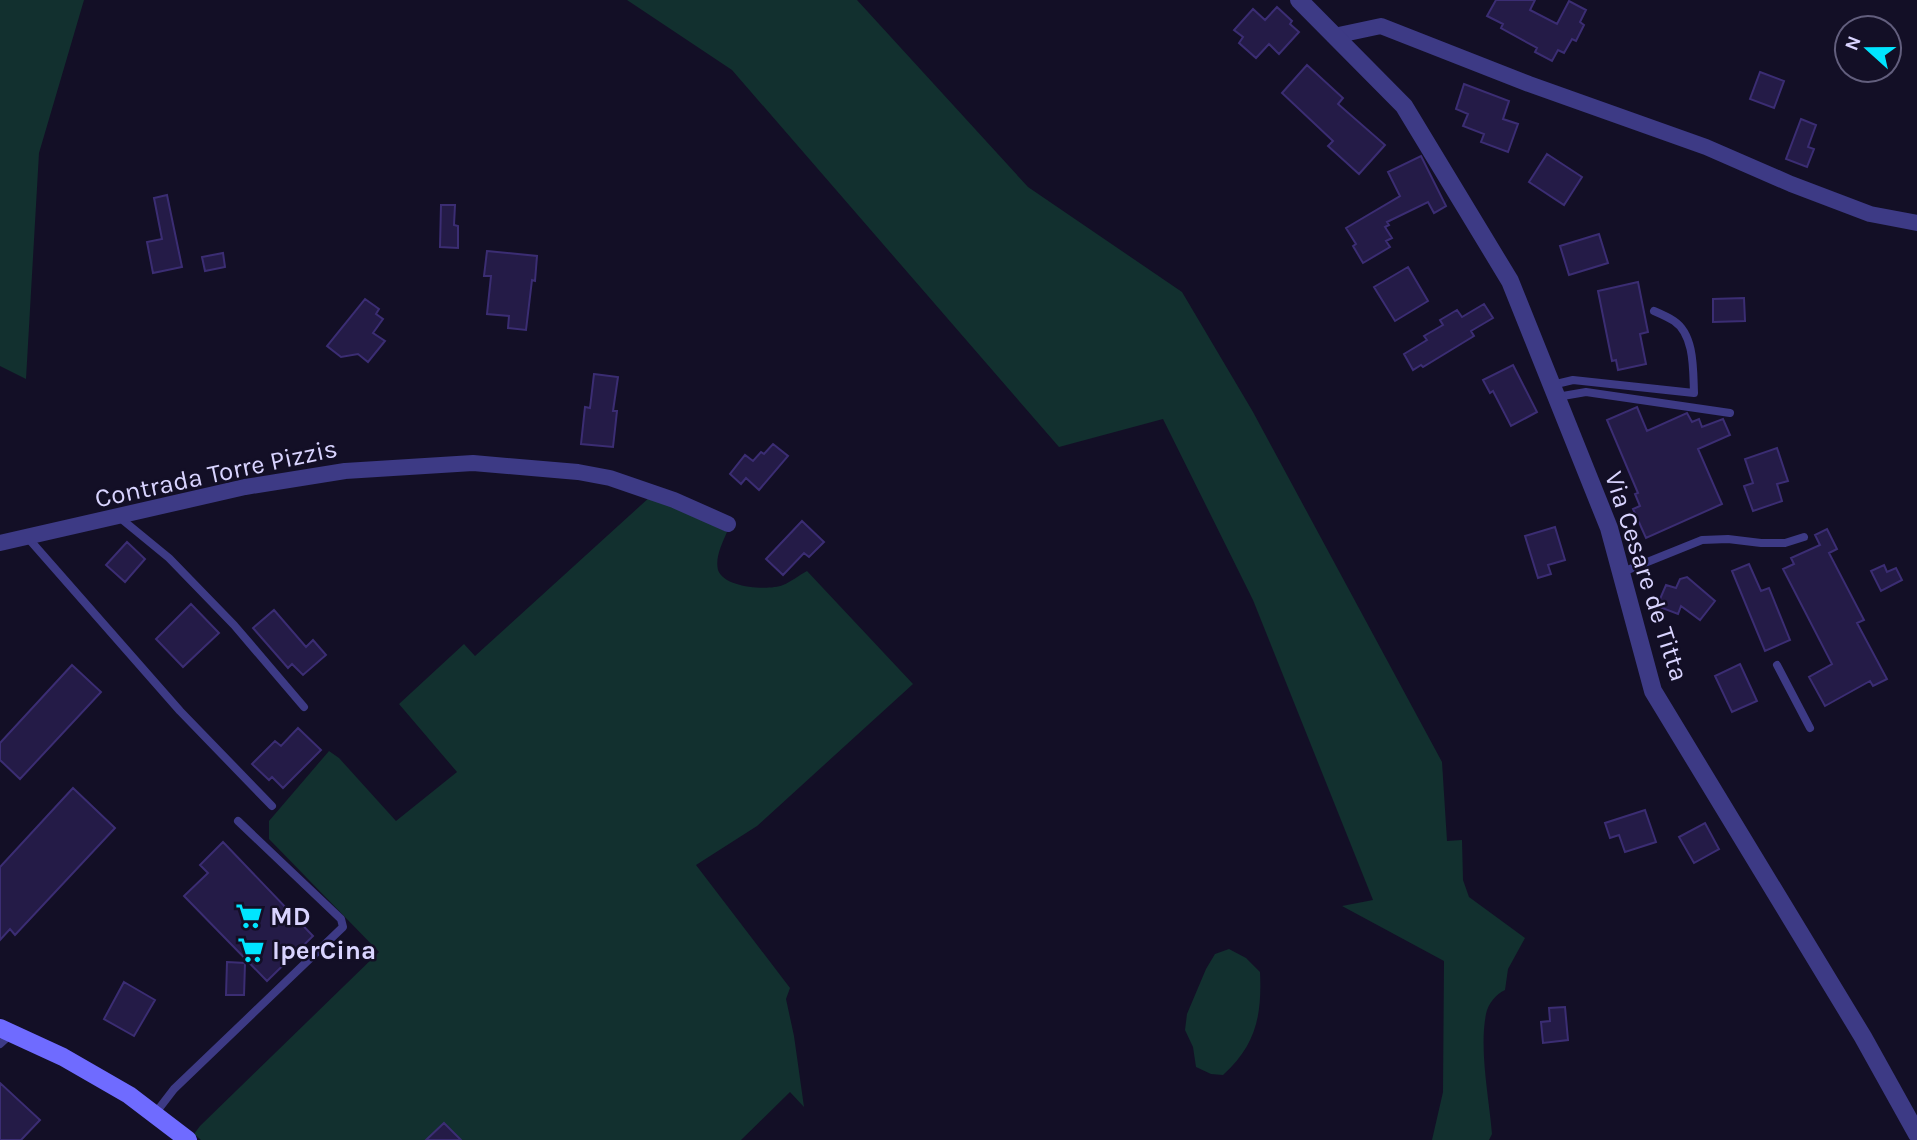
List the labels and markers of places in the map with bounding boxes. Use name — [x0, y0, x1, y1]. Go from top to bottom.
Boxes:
supermarket icon: MD — [234, 901, 264, 931]
place label: MD — [270, 901, 311, 932]
supermarket icon: IperCina — [236, 935, 266, 965]
place label: IperCina — [272, 935, 376, 966]

